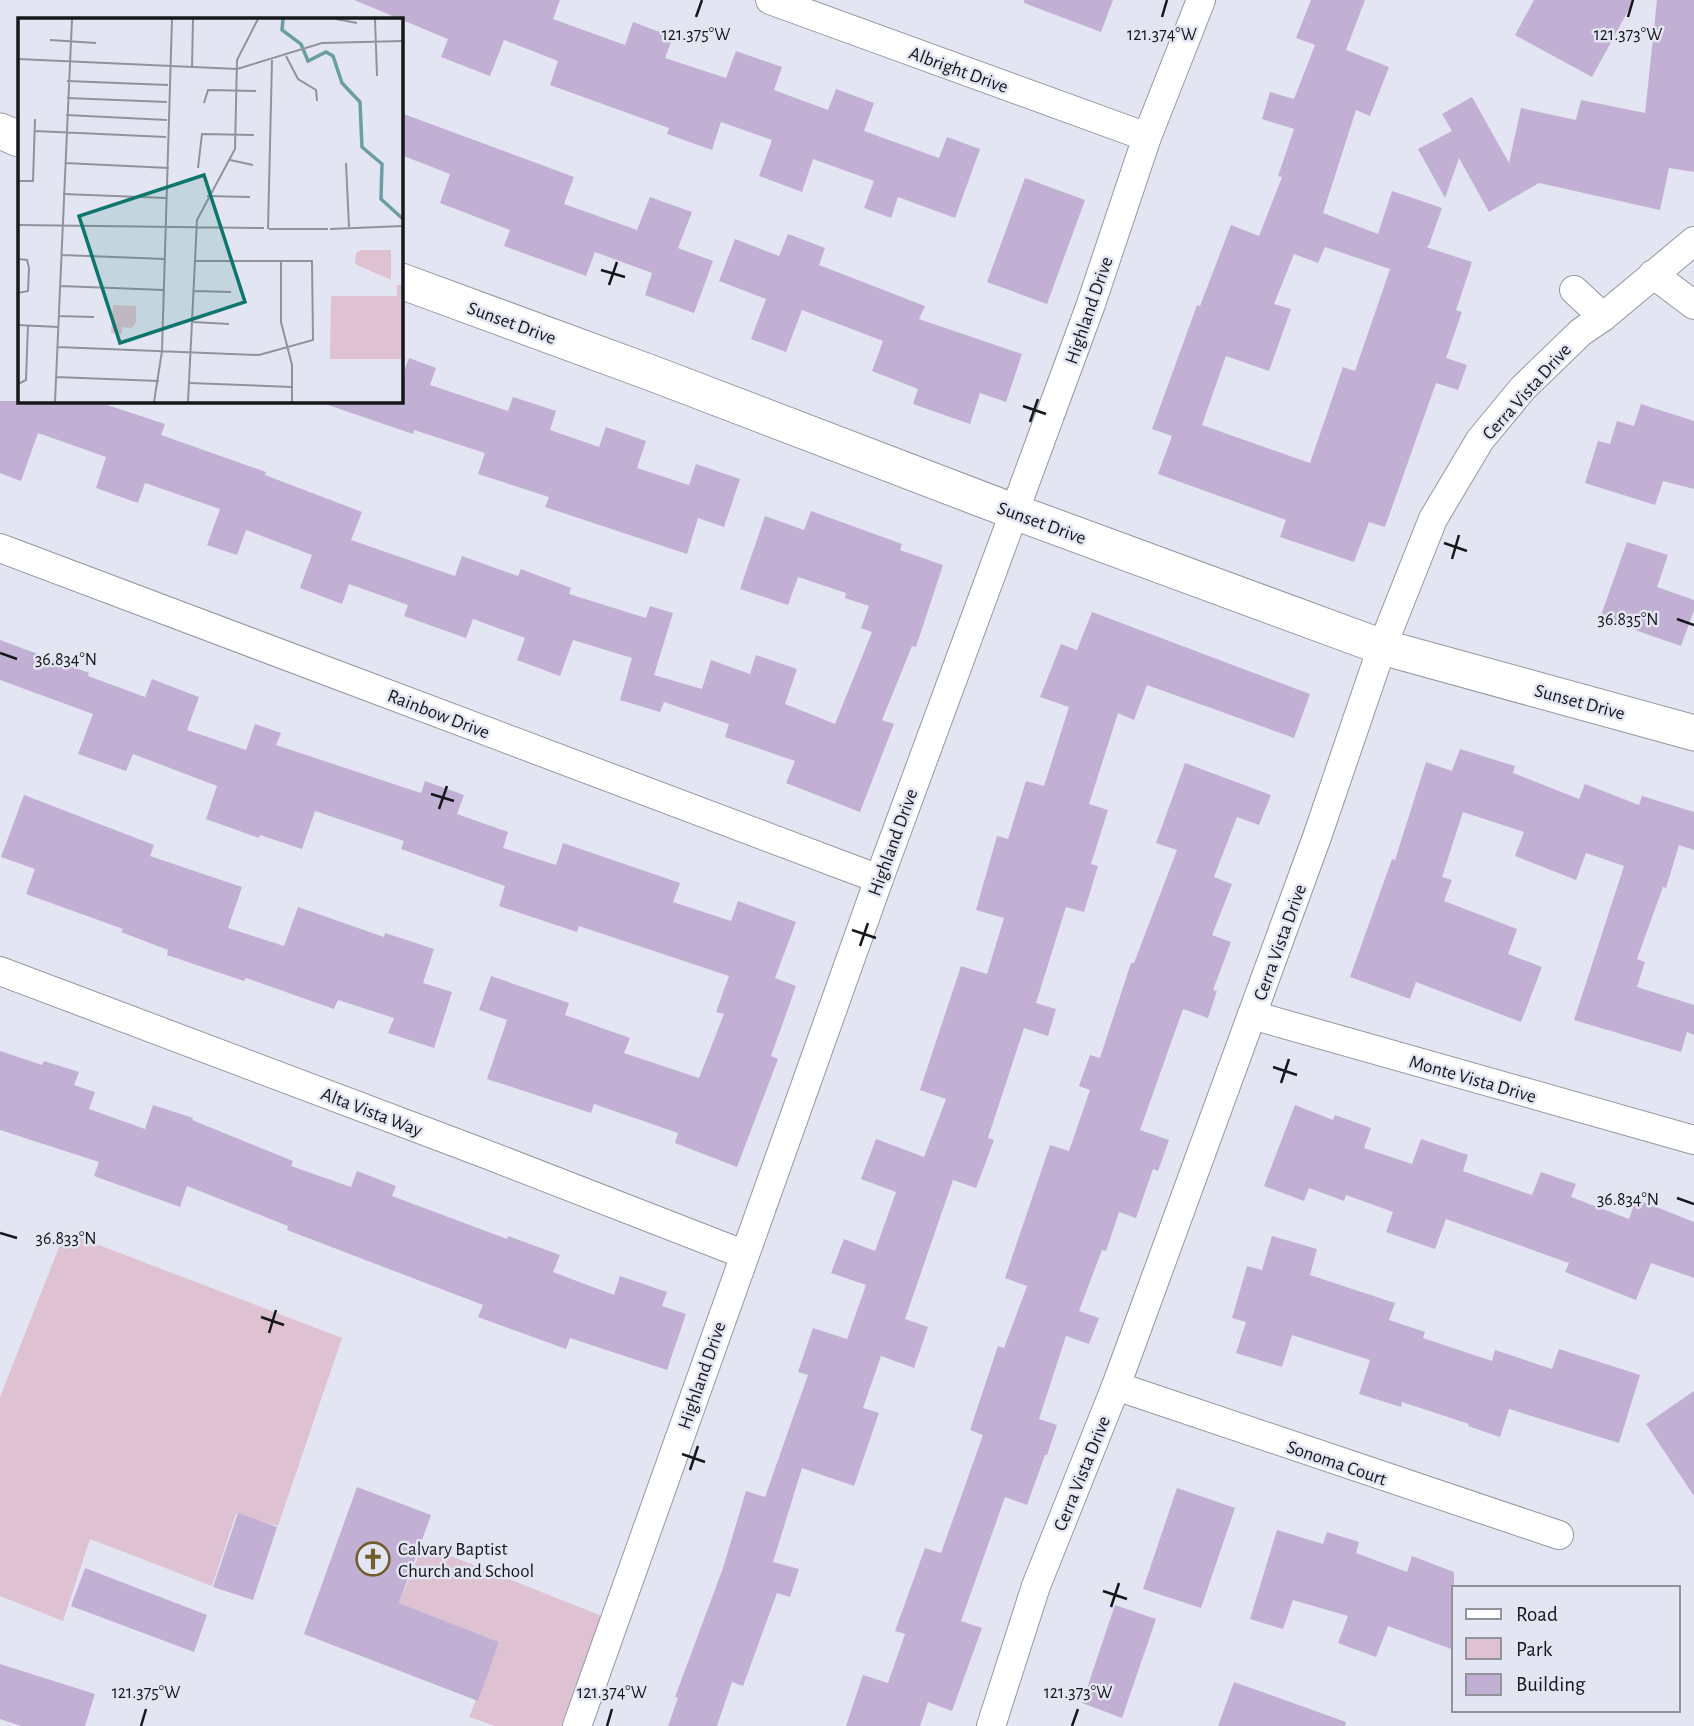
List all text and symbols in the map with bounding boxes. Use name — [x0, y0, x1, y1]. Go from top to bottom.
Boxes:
inset map — [18, 18, 402, 402]
text: 121.375°W — [662, 26, 730, 44]
text: 121.374°W — [1127, 26, 1197, 44]
text: 121.373°W — [1594, 26, 1662, 44]
street label: Albright Drive — [906, 44, 1011, 97]
street label: Highland Drive — [1062, 254, 1117, 367]
street label: Sunset Drive — [465, 299, 558, 348]
street label: Cerra Vista Drive — [1479, 340, 1575, 444]
street label: Sunset Drive — [995, 499, 1088, 548]
text: 36.835°N — [1597, 611, 1659, 629]
text: 36.834°N — [35, 651, 97, 669]
street label: Sunset Drive — [1532, 681, 1627, 724]
street label: Rainbow Drive — [385, 686, 492, 743]
street label: Highland Drive — [865, 786, 922, 899]
street label: Cerra Vista Drive — [1251, 882, 1310, 1003]
street label: Monte Vista Drive — [1407, 1052, 1538, 1107]
street label: Alta Vista Way — [318, 1084, 425, 1140]
text: 36.834°N — [1597, 1191, 1659, 1209]
text: 36.833°N — [36, 1230, 96, 1248]
street label: Highland Drive — [675, 1319, 730, 1432]
street label: Cerra Vista Drive — [1051, 1413, 1114, 1534]
street label: Sonoma Court — [1284, 1437, 1389, 1489]
church icon: Calvary Baptist Church and School — [354, 1540, 392, 1578]
place label: Calvary Baptist Church and School — [398, 1540, 534, 1581]
legend — [1452, 1586, 1680, 1712]
text: Road — [1516, 1604, 1558, 1625]
text: Park — [1516, 1639, 1553, 1660]
text: Building — [1516, 1674, 1586, 1695]
text: 121.375°W — [112, 1684, 180, 1702]
text: 121.374°W — [577, 1684, 647, 1702]
text: 121.373°W — [1044, 1684, 1112, 1702]

